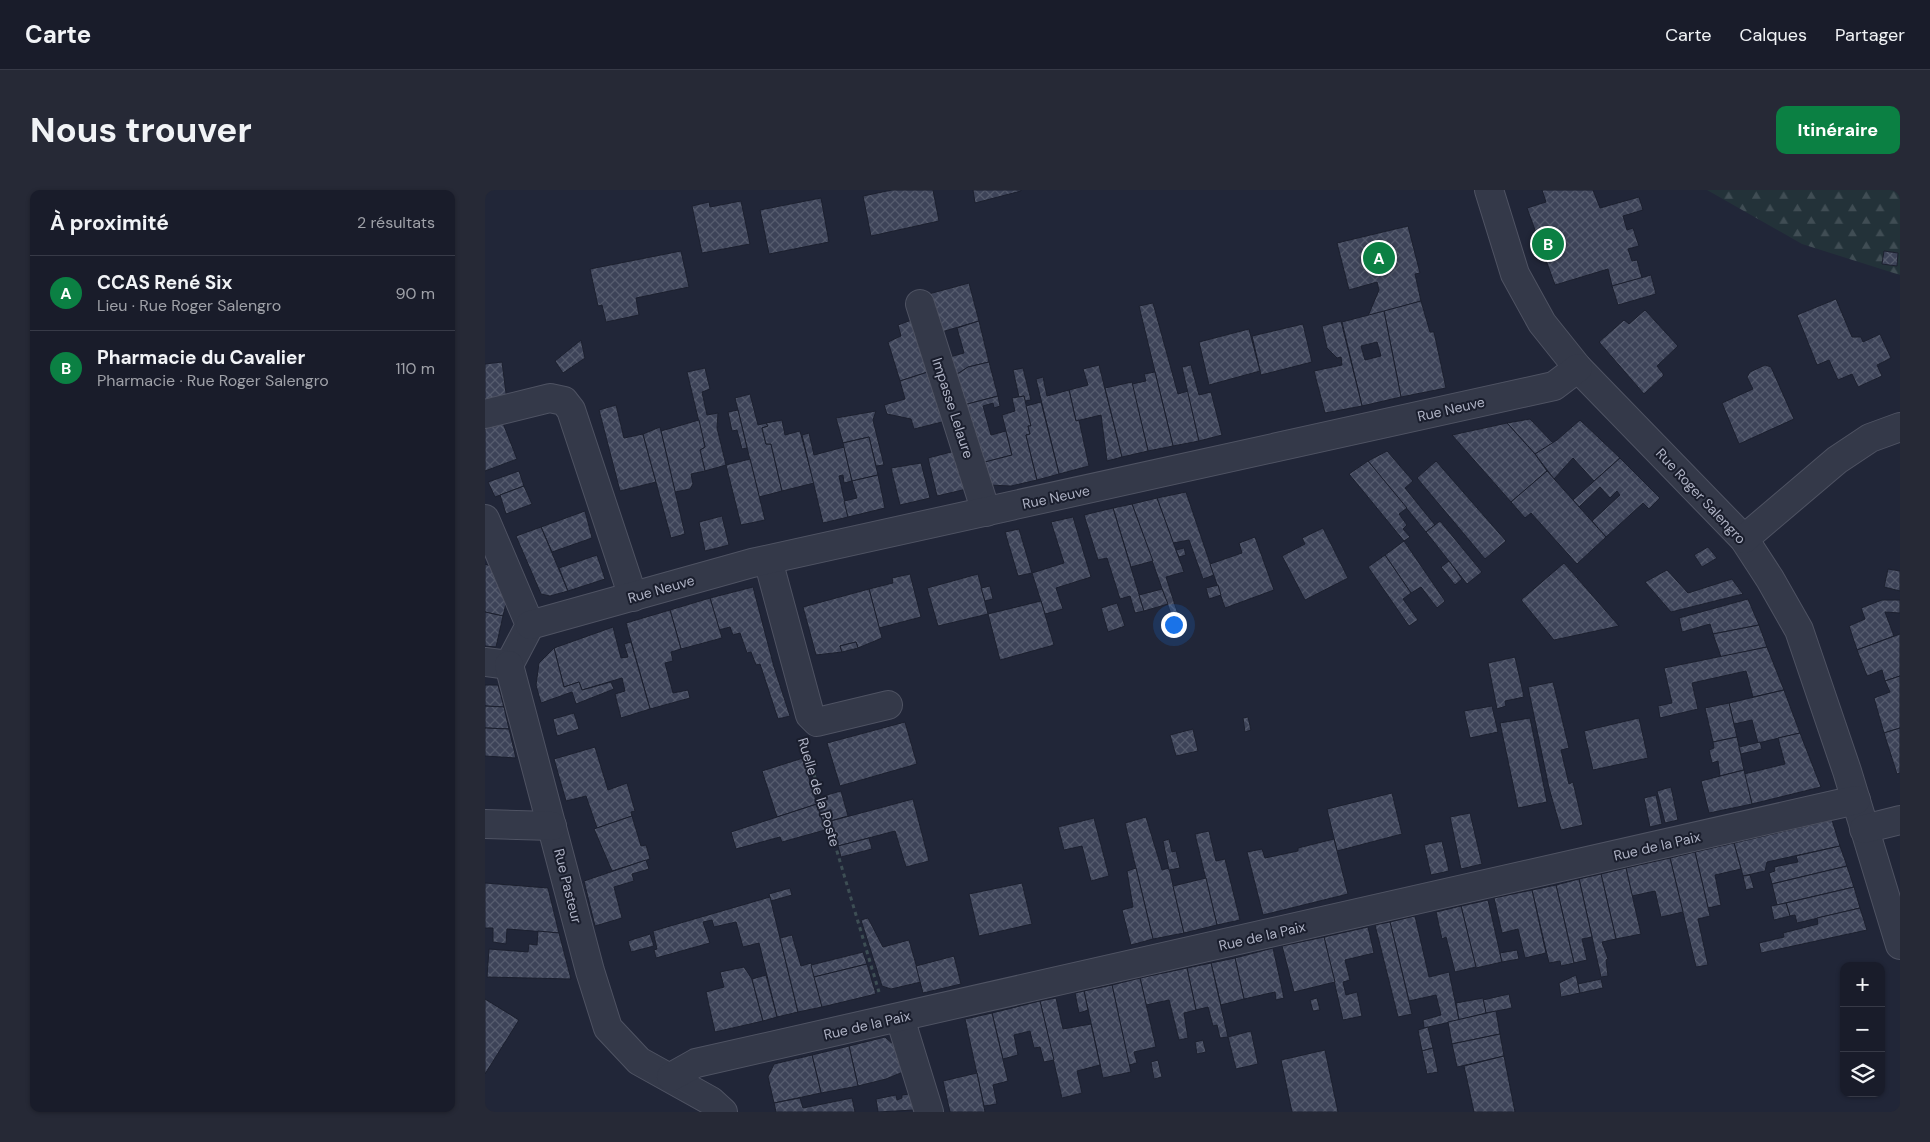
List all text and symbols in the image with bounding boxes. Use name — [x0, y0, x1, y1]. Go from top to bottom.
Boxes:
text: Carte — [25, 19, 91, 50]
text: Carte — [1665, 23, 1712, 47]
text: Calques — [1740, 23, 1807, 47]
text: Partager — [1835, 23, 1905, 47]
button: Itinéraire — [1776, 106, 1900, 154]
text: Nous trouver — [30, 107, 252, 153]
text: À proximité — [50, 209, 169, 237]
text: 2 résultats — [357, 212, 435, 233]
pin: B — [1532, 225, 1564, 263]
pin: A — [1363, 239, 1395, 277]
text: CCAS René Six — [97, 270, 232, 295]
text: A — [60, 283, 72, 304]
text: 90 m — [395, 283, 435, 304]
text: Lieu · Rue Roger Salengro — [97, 295, 281, 316]
text: Pharmacie du Cavalier — [97, 345, 305, 370]
street label: Impasse Lelaure — [928, 356, 978, 461]
text: B — [61, 358, 71, 379]
text: 110 m — [396, 358, 435, 379]
text: Pharmacie · Rue Roger Salengro — [97, 370, 329, 391]
street label: Rue Neuve — [1416, 393, 1487, 425]
street label: Rue Roger Salengro — [1652, 444, 1750, 548]
street label: Rue Neuve — [1021, 481, 1091, 513]
street label: Rue Neuve — [626, 571, 697, 607]
your location — [1161, 612, 1187, 638]
street label: Ruelle de la Poste — [794, 735, 844, 849]
street label: Rue de la Paix — [1612, 827, 1702, 865]
street label: Rue Pasteur — [550, 847, 586, 925]
street label: Rue de la Paix — [1217, 917, 1307, 955]
map controls — [1840, 962, 1885, 1097]
button: + — [1840, 962, 1885, 1007]
street label: Rue de la Paix — [822, 1006, 912, 1044]
button: − — [1840, 1007, 1885, 1052]
button: layers — [1840, 1052, 1885, 1097]

